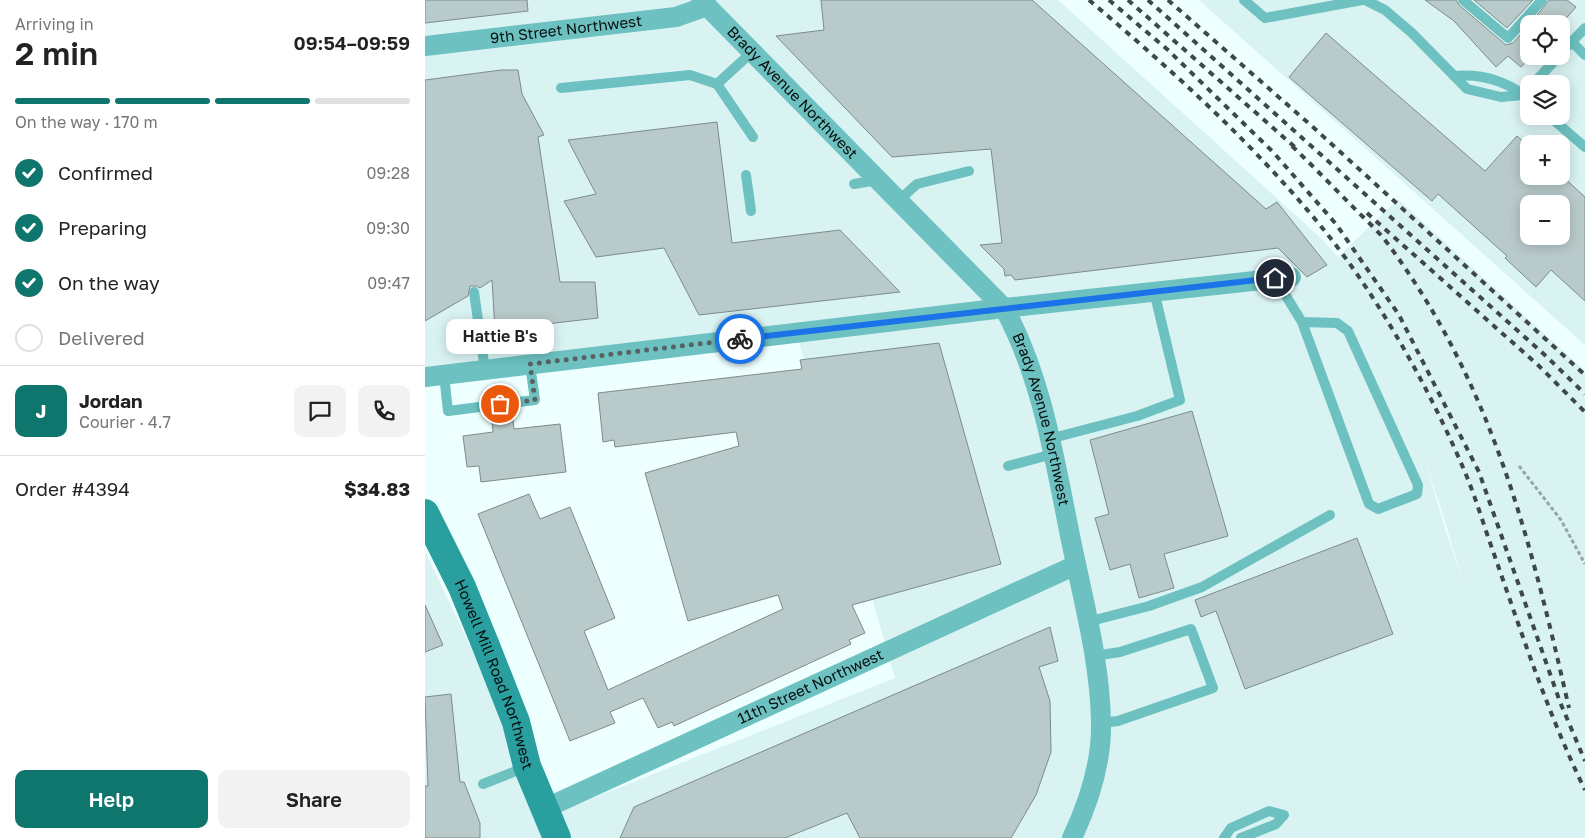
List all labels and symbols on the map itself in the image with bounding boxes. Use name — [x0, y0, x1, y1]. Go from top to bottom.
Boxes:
street label: 9th Street Northwest — [489, 11, 643, 46]
street label: Brady Avenue Northwest — [724, 22, 862, 162]
pin — [1254, 257, 1296, 299]
courier — [715, 314, 765, 364]
callout: Hattie B's — [446, 319, 554, 354]
street label: Brady Avenue Northwest — [1009, 330, 1074, 507]
pin — [479, 383, 521, 425]
street label: Howell Mill Road Northwest — [451, 576, 538, 772]
street label: 11th Street Northwest — [734, 645, 886, 727]

